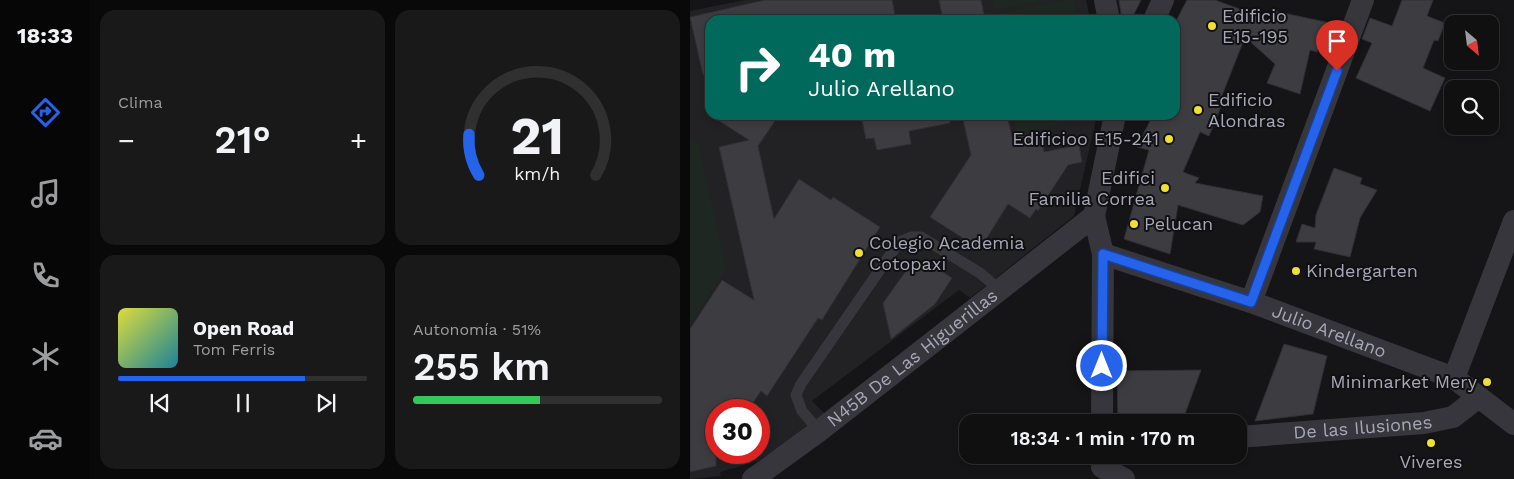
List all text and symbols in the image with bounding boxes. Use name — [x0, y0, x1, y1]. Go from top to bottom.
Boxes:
place label: Edificio E15-195 — [1222, 5, 1288, 47]
north arrow — [1444, 15, 1499, 70]
map controls — [1444, 15, 1499, 135]
marker: Edificio E15-195 — [1206, 20, 1218, 32]
pin — [1316, 20, 1358, 71]
text: 18:33 — [17, 23, 73, 48]
icon: arrive — [1323, 27, 1351, 55]
text: 40 m — [808, 34, 896, 76]
icon: right — [725, 35, 790, 100]
text: Julio Arellano — [808, 76, 955, 101]
button: search — [1444, 80, 1499, 135]
place label: Edificio Alondras — [1208, 89, 1285, 131]
text: Clima — [118, 93, 162, 112]
icon: directions — [28, 95, 63, 130]
marker: Edificio Alondras — [1192, 104, 1204, 116]
text: 21 — [511, 106, 564, 167]
text: 21° — [214, 118, 271, 162]
text: − — [118, 124, 135, 157]
text: + — [350, 124, 367, 157]
place label: Edificioo E15-241 — [1012, 128, 1159, 149]
marker: Edificioo E15-241 — [1163, 133, 1175, 145]
text: km/h — [514, 163, 561, 184]
place label: Edifici Familia Correa — [1028, 167, 1155, 209]
icon: music — [28, 176, 63, 211]
marker: Edifici Familia Correa — [1159, 182, 1171, 194]
place label: Pelucan — [1144, 213, 1213, 234]
marker: Pelucan — [1128, 218, 1140, 230]
place label: Colegio Academia Cotopaxi — [869, 232, 1024, 274]
marker: Colegio Academia Cotopaxi — [853, 247, 865, 259]
icon: phone — [28, 258, 63, 293]
place label: Kindergarten — [1306, 260, 1418, 281]
marker: Kindergarten — [1290, 265, 1302, 277]
street label: N45B De Las Higuerillas — [822, 285, 1001, 431]
street label: Julio Arellano — [1269, 300, 1389, 362]
text: Open Road — [193, 317, 294, 340]
text: Autonomía · 51% — [413, 320, 541, 339]
icon: climate — [28, 339, 63, 374]
position arrow — [1075, 339, 1127, 391]
text: Tom Ferris — [193, 340, 275, 359]
text: 255 km — [413, 345, 550, 389]
place label: Minimarket Mery — [1330, 371, 1478, 392]
marker: Minimarket Mery — [1481, 376, 1493, 388]
icon: previous — [146, 389, 174, 417]
icon: pause — [229, 389, 257, 417]
icon: next — [312, 389, 340, 417]
speed limit sign: 30 — [705, 399, 770, 464]
street label: De las Ilusiones — [1293, 411, 1434, 443]
icon: car — [28, 421, 63, 456]
text: 18:34 · 1 min · 170 m — [1011, 427, 1195, 450]
marker: Viveres — [1425, 437, 1437, 449]
place label: Viveres — [1399, 451, 1463, 472]

